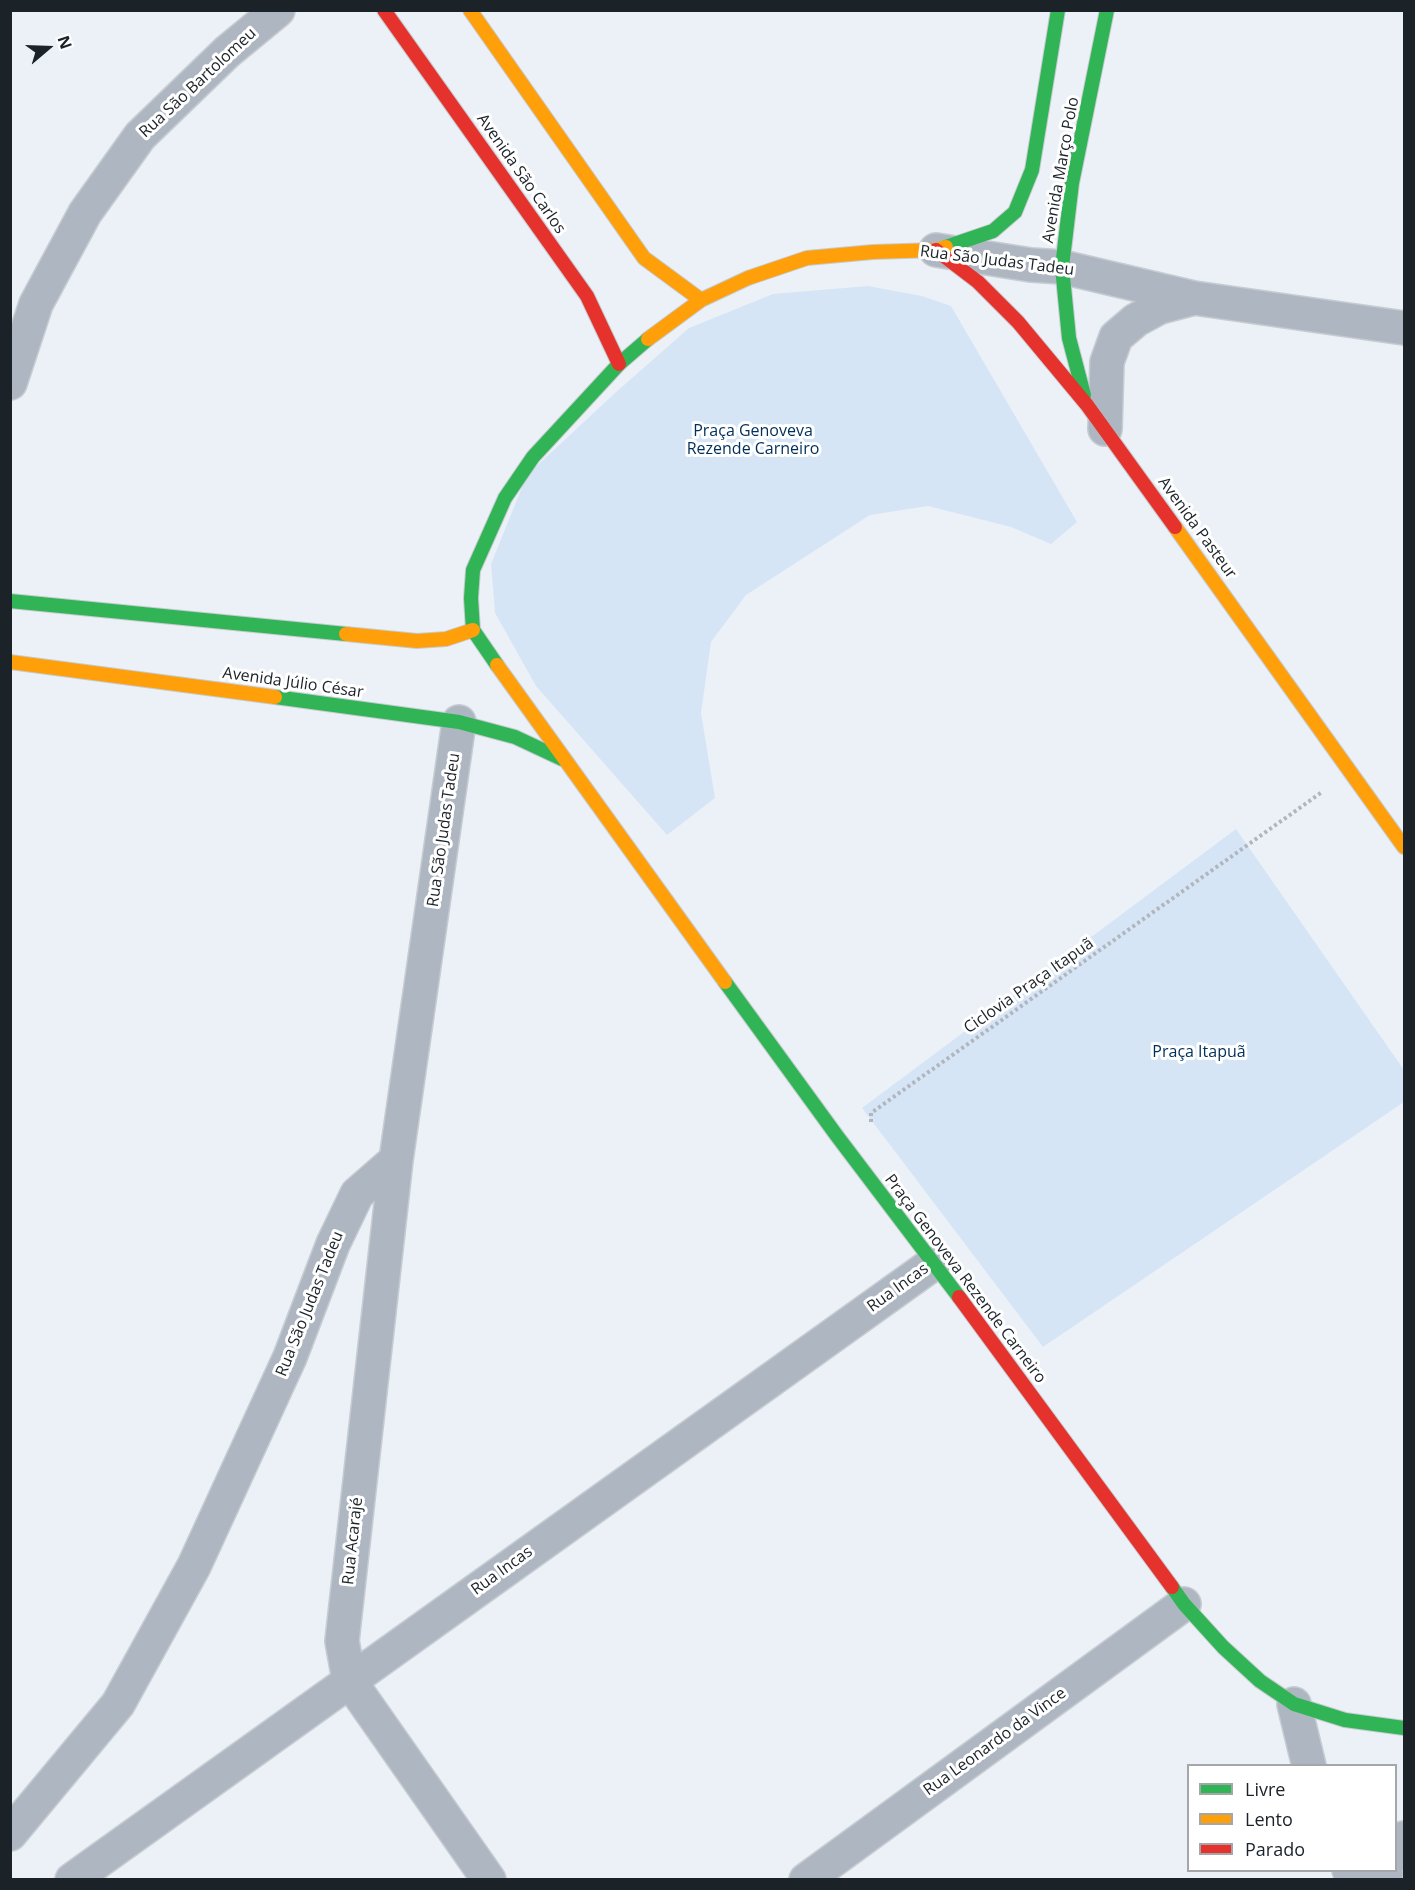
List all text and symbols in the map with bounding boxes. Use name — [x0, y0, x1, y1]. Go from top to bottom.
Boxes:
north arrow — [18, 18, 78, 78]
street label: Rua São Bartolomeu — [136, 24, 260, 142]
text: N — [52, 32, 78, 52]
street label: Avenida Março Polo — [1039, 95, 1083, 245]
street label: Avenida São Carlos — [472, 110, 570, 238]
street label: Rua São Judas Tadeu — [919, 242, 1075, 280]
park label: Praça Genoveva Rezende Carneiro — [687, 421, 819, 459]
street label: Avenida Pasteur — [1154, 473, 1240, 583]
street label: Avenida Júlio César — [221, 664, 365, 702]
street label: Rua São Judas Tadeu — [424, 752, 464, 908]
street label: Ciclovia Praça Itapuã — [960, 934, 1098, 1038]
park label: Praça Itapuã — [1152, 1042, 1246, 1062]
street label: Praça Genoveva Rezende Carneiro — [880, 1171, 1050, 1387]
street label: Rua São Judas Tadeu — [272, 1229, 348, 1379]
street label: Rua Incas — [864, 1259, 932, 1317]
street label: Rua Acarajé — [339, 1496, 367, 1586]
street label: Rua Incas — [468, 1542, 536, 1600]
street label: Rua Leonardo da Vince — [920, 1684, 1070, 1800]
legend — [1187, 1764, 1397, 1872]
text: Livre — [1245, 1777, 1285, 1801]
text: Lento — [1245, 1807, 1293, 1831]
text: Parado — [1245, 1837, 1305, 1861]

